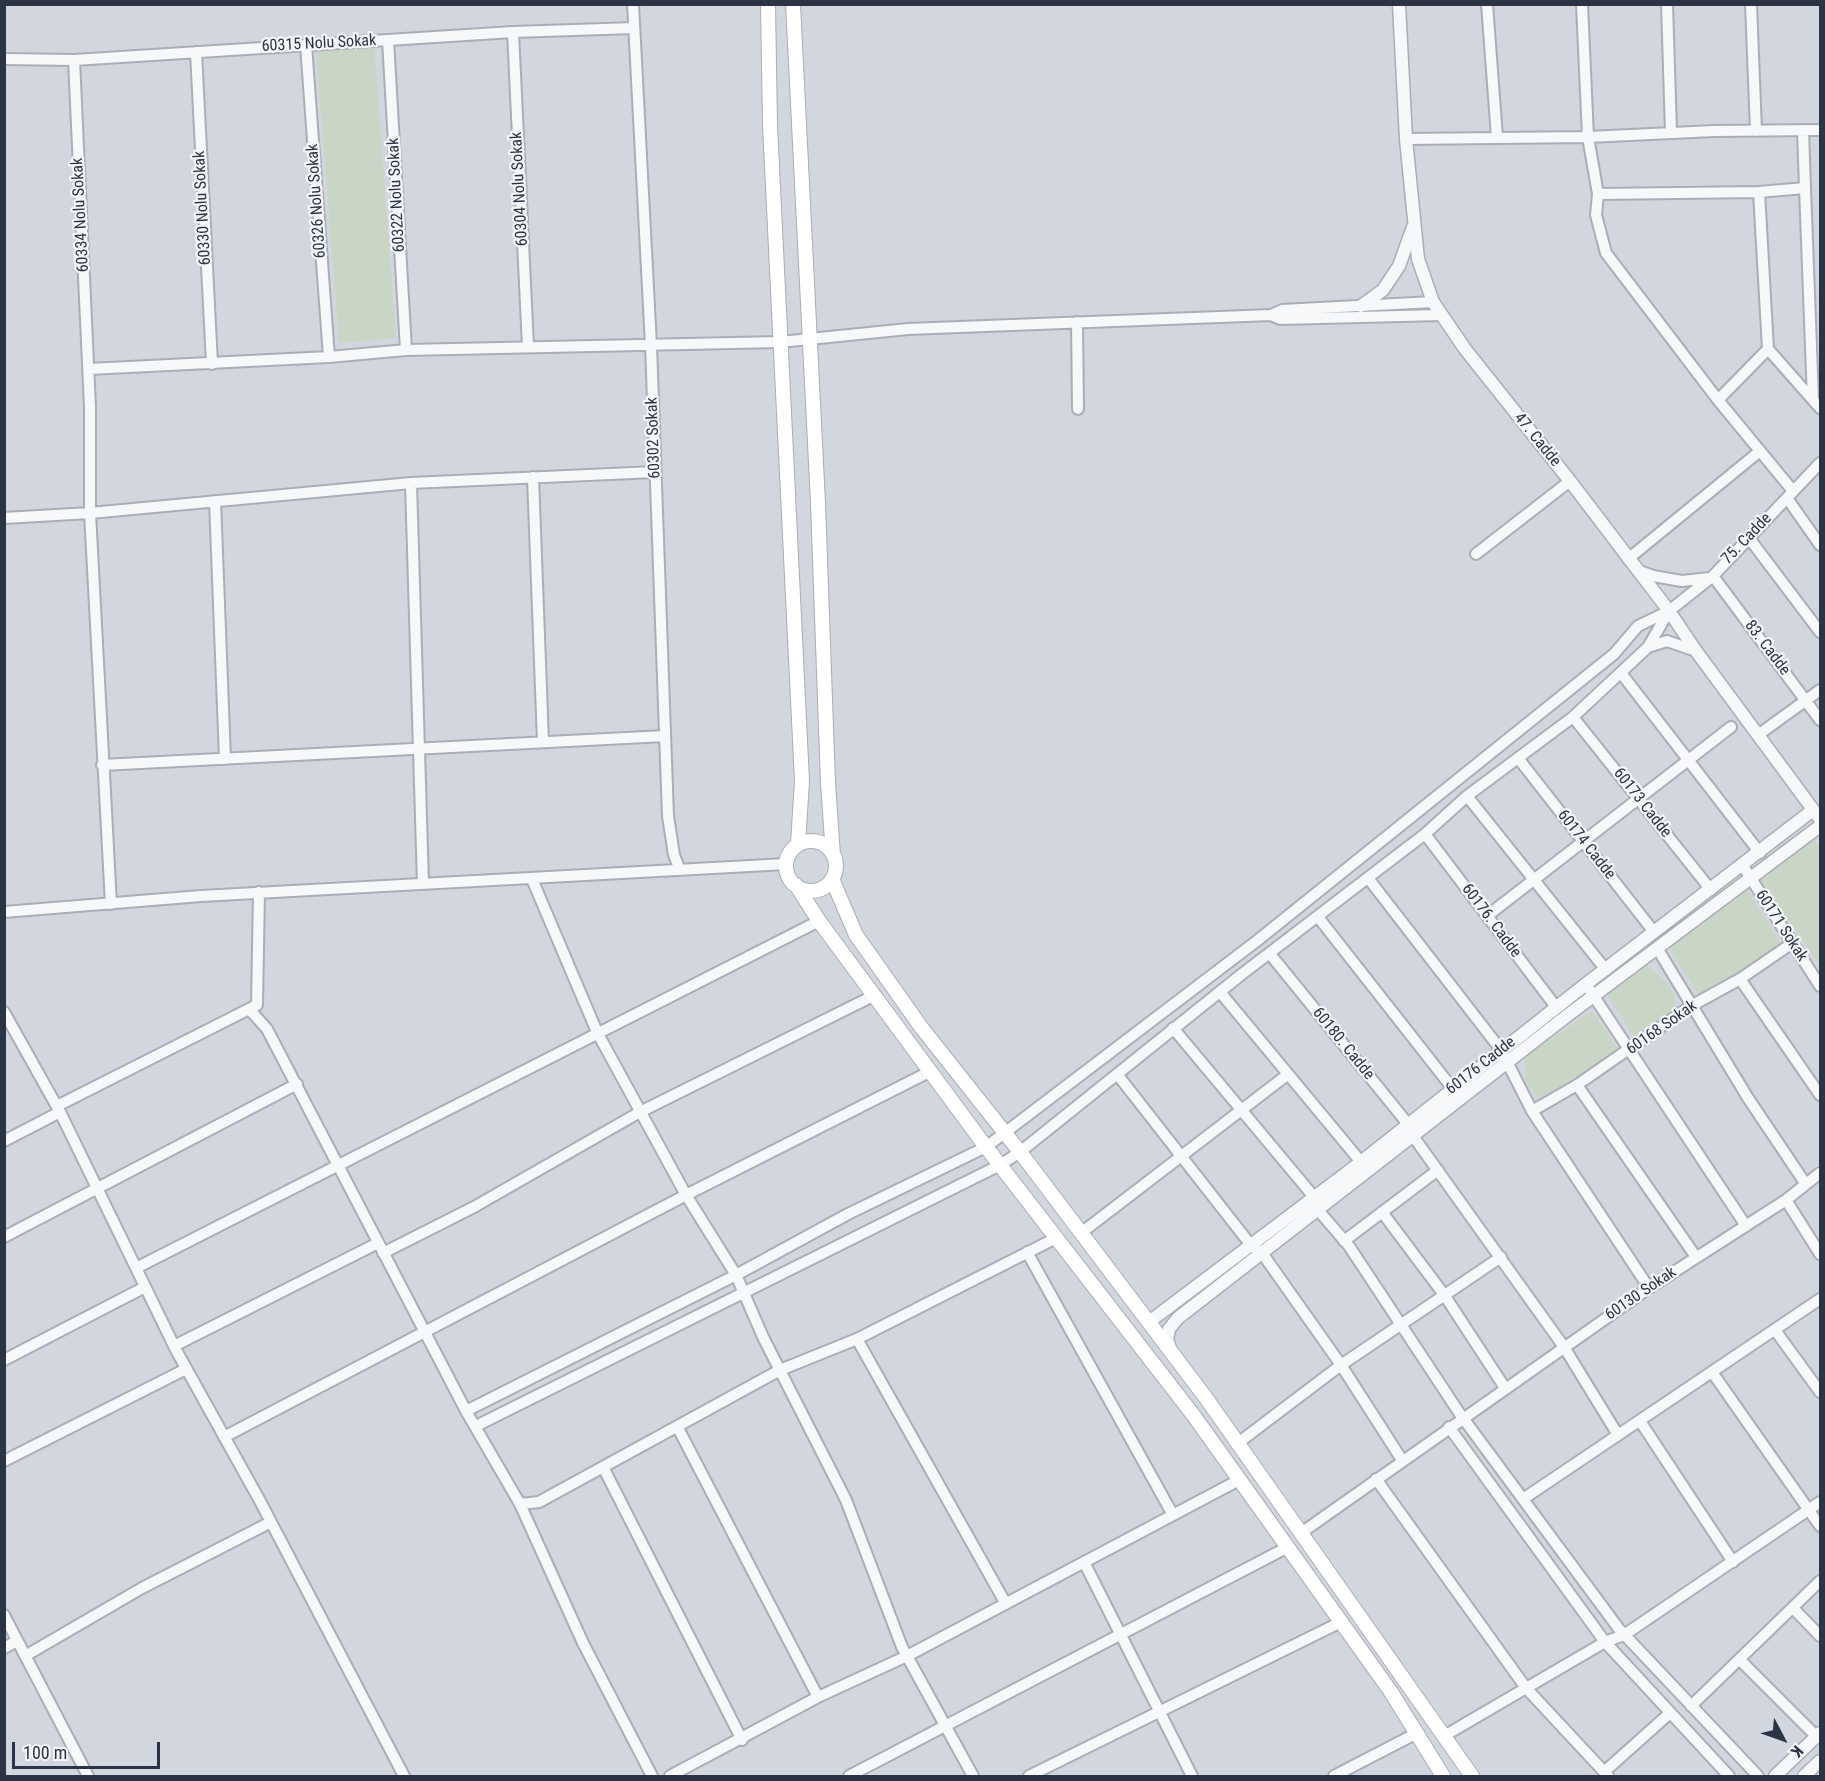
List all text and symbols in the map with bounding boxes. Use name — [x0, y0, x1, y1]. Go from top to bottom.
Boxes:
street label: 60315 Nolu Sokak — [261, 31, 377, 57]
street label: 60304 Nolu Sokak — [507, 131, 533, 247]
street label: 60322 Nolu Sokak — [384, 137, 410, 253]
street label: 60326 Nolu Sokak — [303, 143, 331, 259]
street label: 60330 Nolu Sokak — [190, 150, 216, 266]
street label: 60334 Nolu Sokak — [68, 157, 94, 273]
street label: 60302 Sokak — [643, 397, 665, 479]
street label: 47. Cadde — [1509, 409, 1565, 471]
street label: 75. Cadde — [1718, 509, 1776, 569]
street label: 83. Cadde — [1740, 617, 1794, 679]
street label: 60173 Cadde — [1609, 764, 1675, 842]
street label: 60174 Cadde — [1553, 806, 1619, 884]
street label: 60176. Cadde — [1457, 880, 1525, 962]
street label: 60171 Sokak — [1751, 887, 1811, 965]
street label: 60168 Sokak — [1623, 997, 1701, 1059]
street label: 60180. Cadde — [1308, 1004, 1378, 1084]
street label: 60176 Cadde — [1442, 1033, 1520, 1099]
street label: 60130 Sokak — [1602, 1263, 1680, 1325]
north arrow — [1753, 1709, 1813, 1769]
scale bar — [15, 1730, 164, 1768]
text: 100 m — [23, 1742, 67, 1763]
text: K — [1787, 1742, 1807, 1761]

